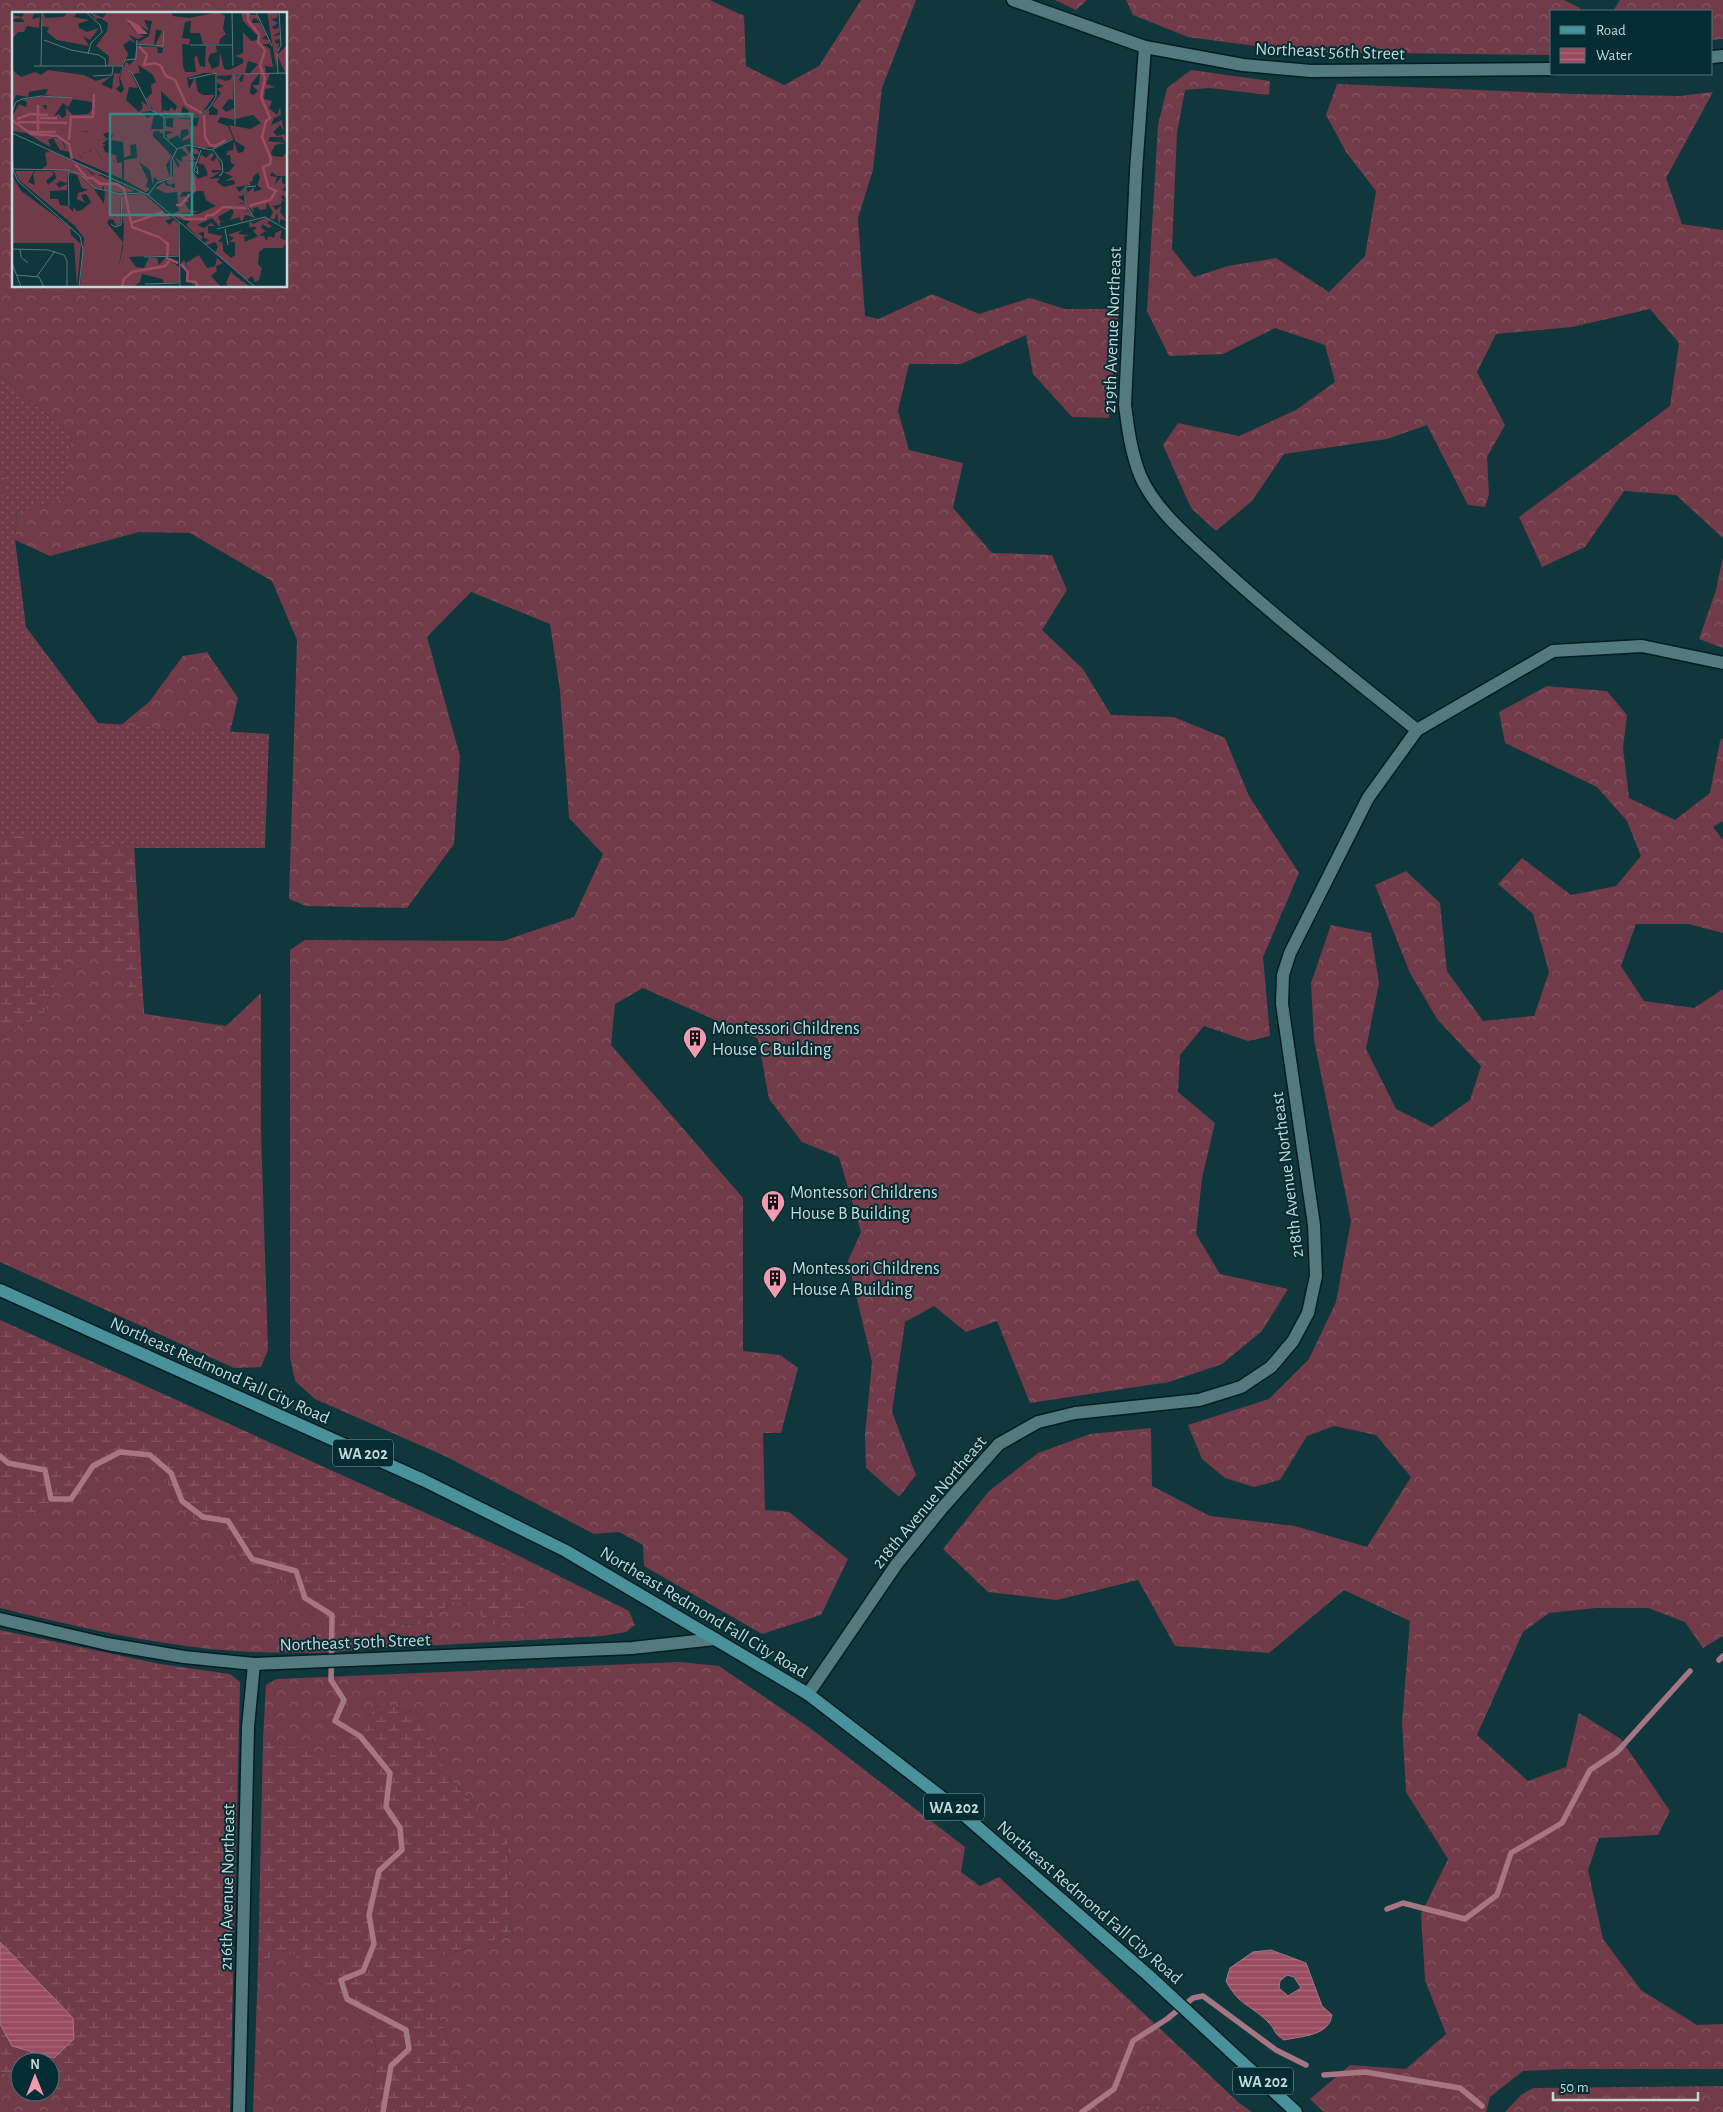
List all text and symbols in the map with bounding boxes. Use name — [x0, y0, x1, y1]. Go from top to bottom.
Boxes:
legend — [1550, 10, 1713, 75]
inset map — [12, 12, 288, 288]
text: Road — [1596, 23, 1626, 38]
street label: Northeast 56th Street — [1255, 40, 1405, 64]
text: Water — [1596, 48, 1632, 63]
street label: 219th Avenue Northeast — [1101, 246, 1125, 414]
place label: Montessori Childrens House C Building — [712, 1020, 860, 1059]
building icon: Montessori Childrens House C Building — [682, 1025, 708, 1059]
street label: 218th Avenue Northeast — [1269, 1091, 1307, 1259]
place label: Montessori Childrens House B Building — [790, 1184, 938, 1223]
building icon: Montessori Childrens House B Building — [760, 1189, 786, 1223]
place label: Montessori Childrens House A Building — [792, 1260, 940, 1299]
building icon: Montessori Childrens House A Building — [762, 1265, 788, 1299]
street label: Northeast Redmond Fall City Road — [107, 1314, 332, 1428]
street label: 218th Avenue Northeast — [869, 1433, 990, 1572]
road number: WA 202 — [333, 1440, 393, 1466]
street label: Northeast Redmond Fall City Road — [597, 1544, 810, 1682]
street label: Northeast 50th Street — [279, 1631, 431, 1655]
road number: WA 202 — [924, 1794, 984, 1820]
street label: 216th Avenue Northeast — [218, 1803, 238, 1971]
street label: Northeast Redmond Fall City Road — [993, 1818, 1185, 1988]
north arrow — [10, 2052, 60, 2102]
text: N — [30, 2058, 40, 2072]
road number: WA 202 — [1233, 2068, 1293, 2094]
scale bar — [1553, 2070, 1698, 2102]
text: 50 m — [1560, 2080, 1589, 2095]

